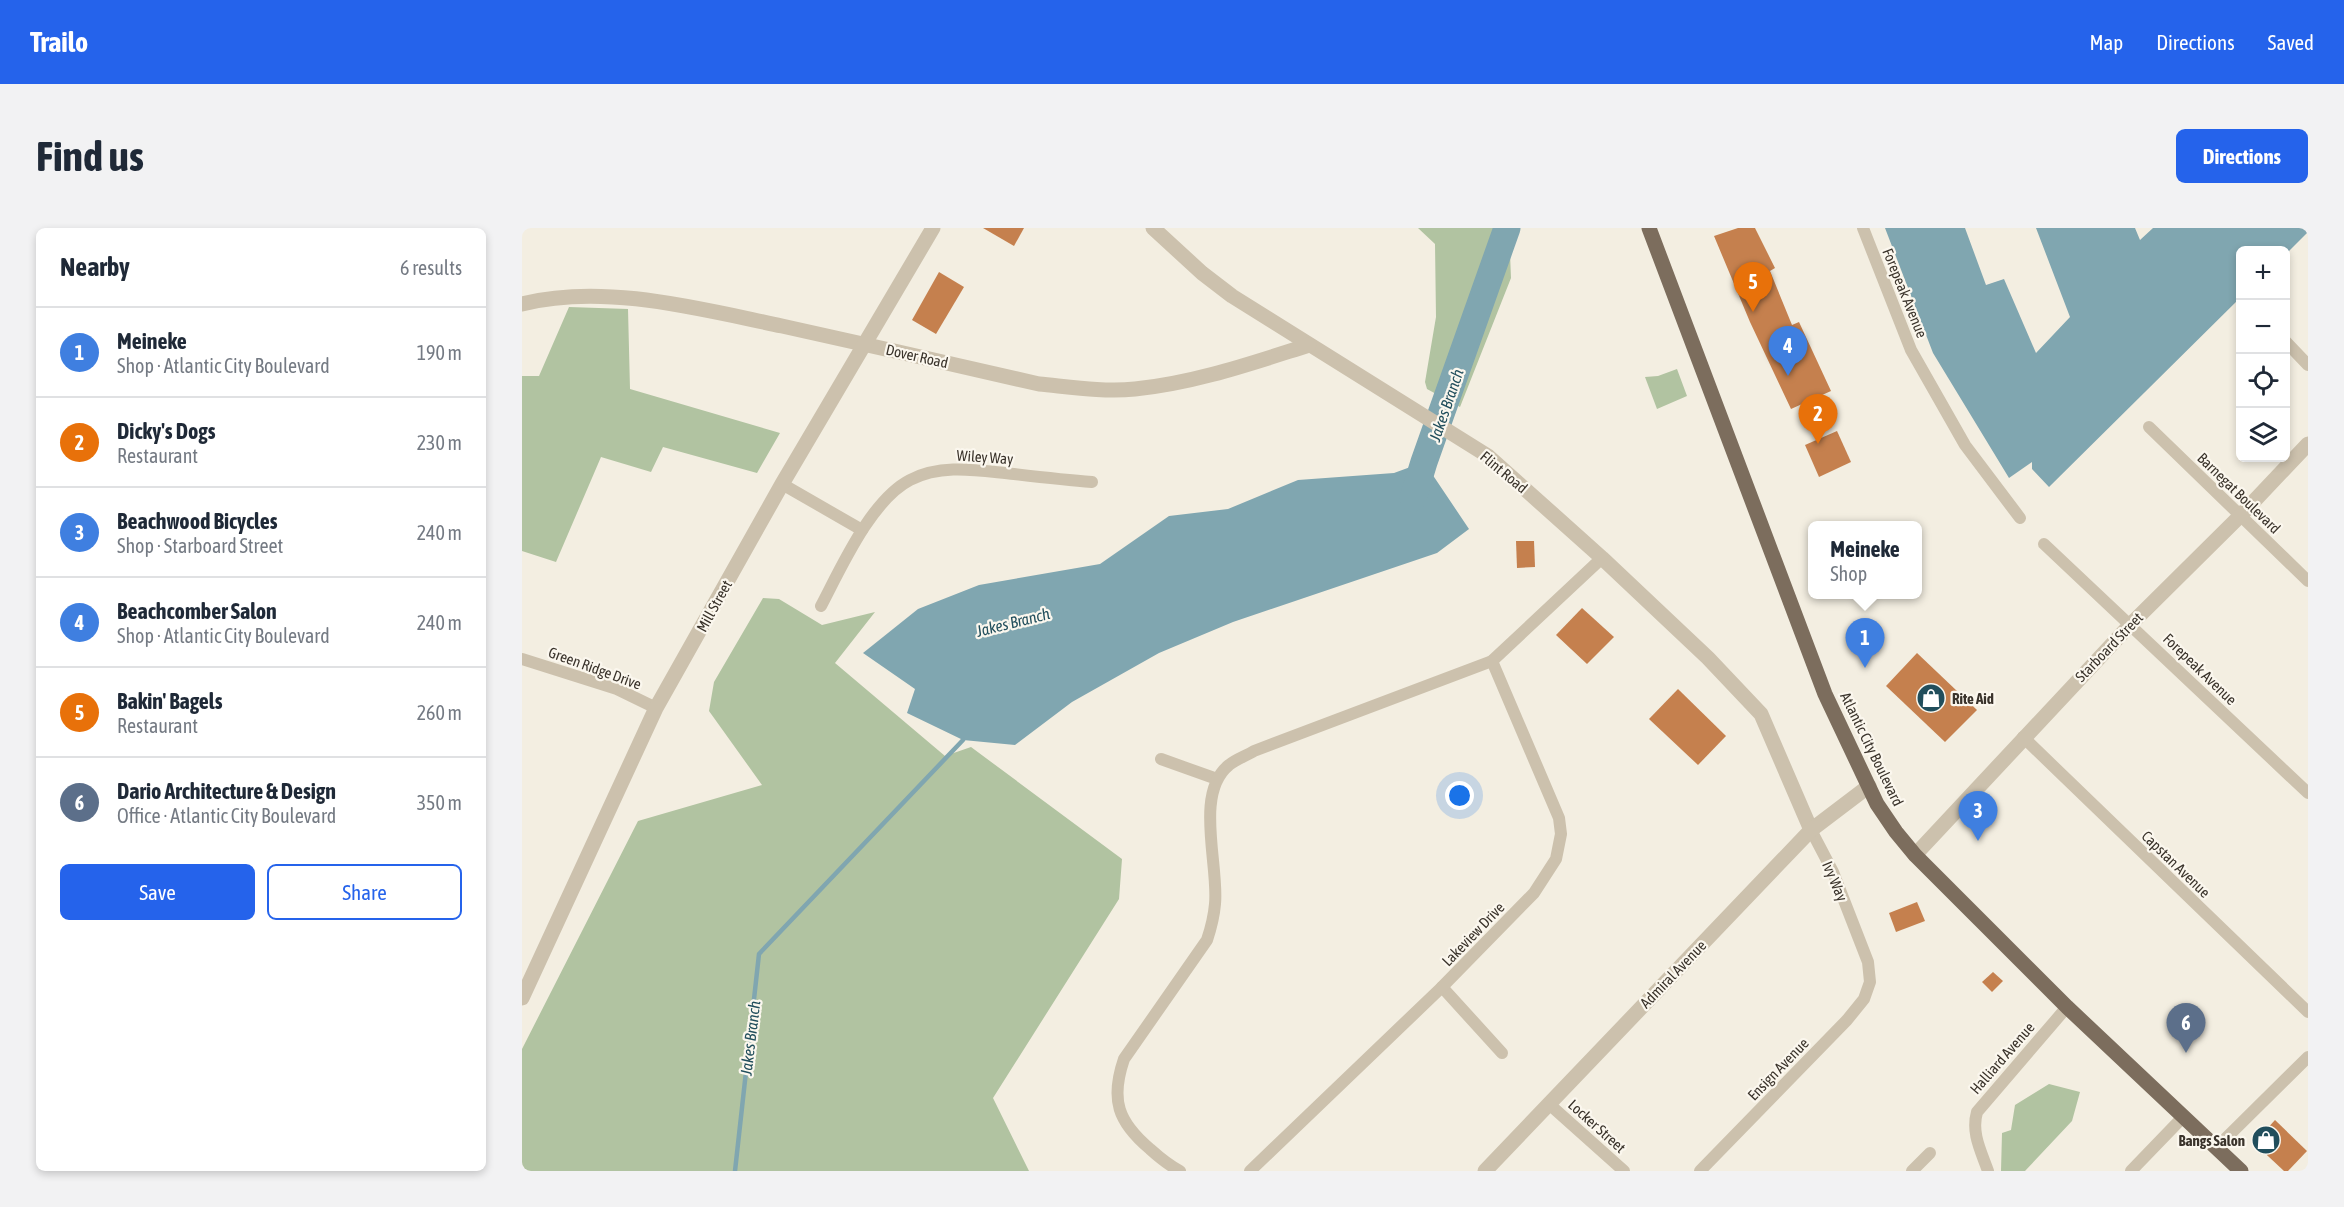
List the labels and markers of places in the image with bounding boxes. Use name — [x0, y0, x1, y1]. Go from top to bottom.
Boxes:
pin: 5 — [1734, 262, 1772, 312]
pin: 4 — [1768, 326, 1808, 376]
pin: 2 — [1798, 394, 1838, 444]
pin: 1 — [1846, 618, 1884, 668]
shop icon: Rite Aid — [1915, 682, 1947, 714]
place label: Rite Aid — [1952, 690, 1994, 707]
pin: 3 — [1958, 792, 1998, 841]
pin: 6 — [2166, 1004, 2206, 1053]
shop icon: Bangs Salon — [2250, 1124, 2282, 1156]
place label: Bangs Salon — [2178, 1132, 2245, 1149]

